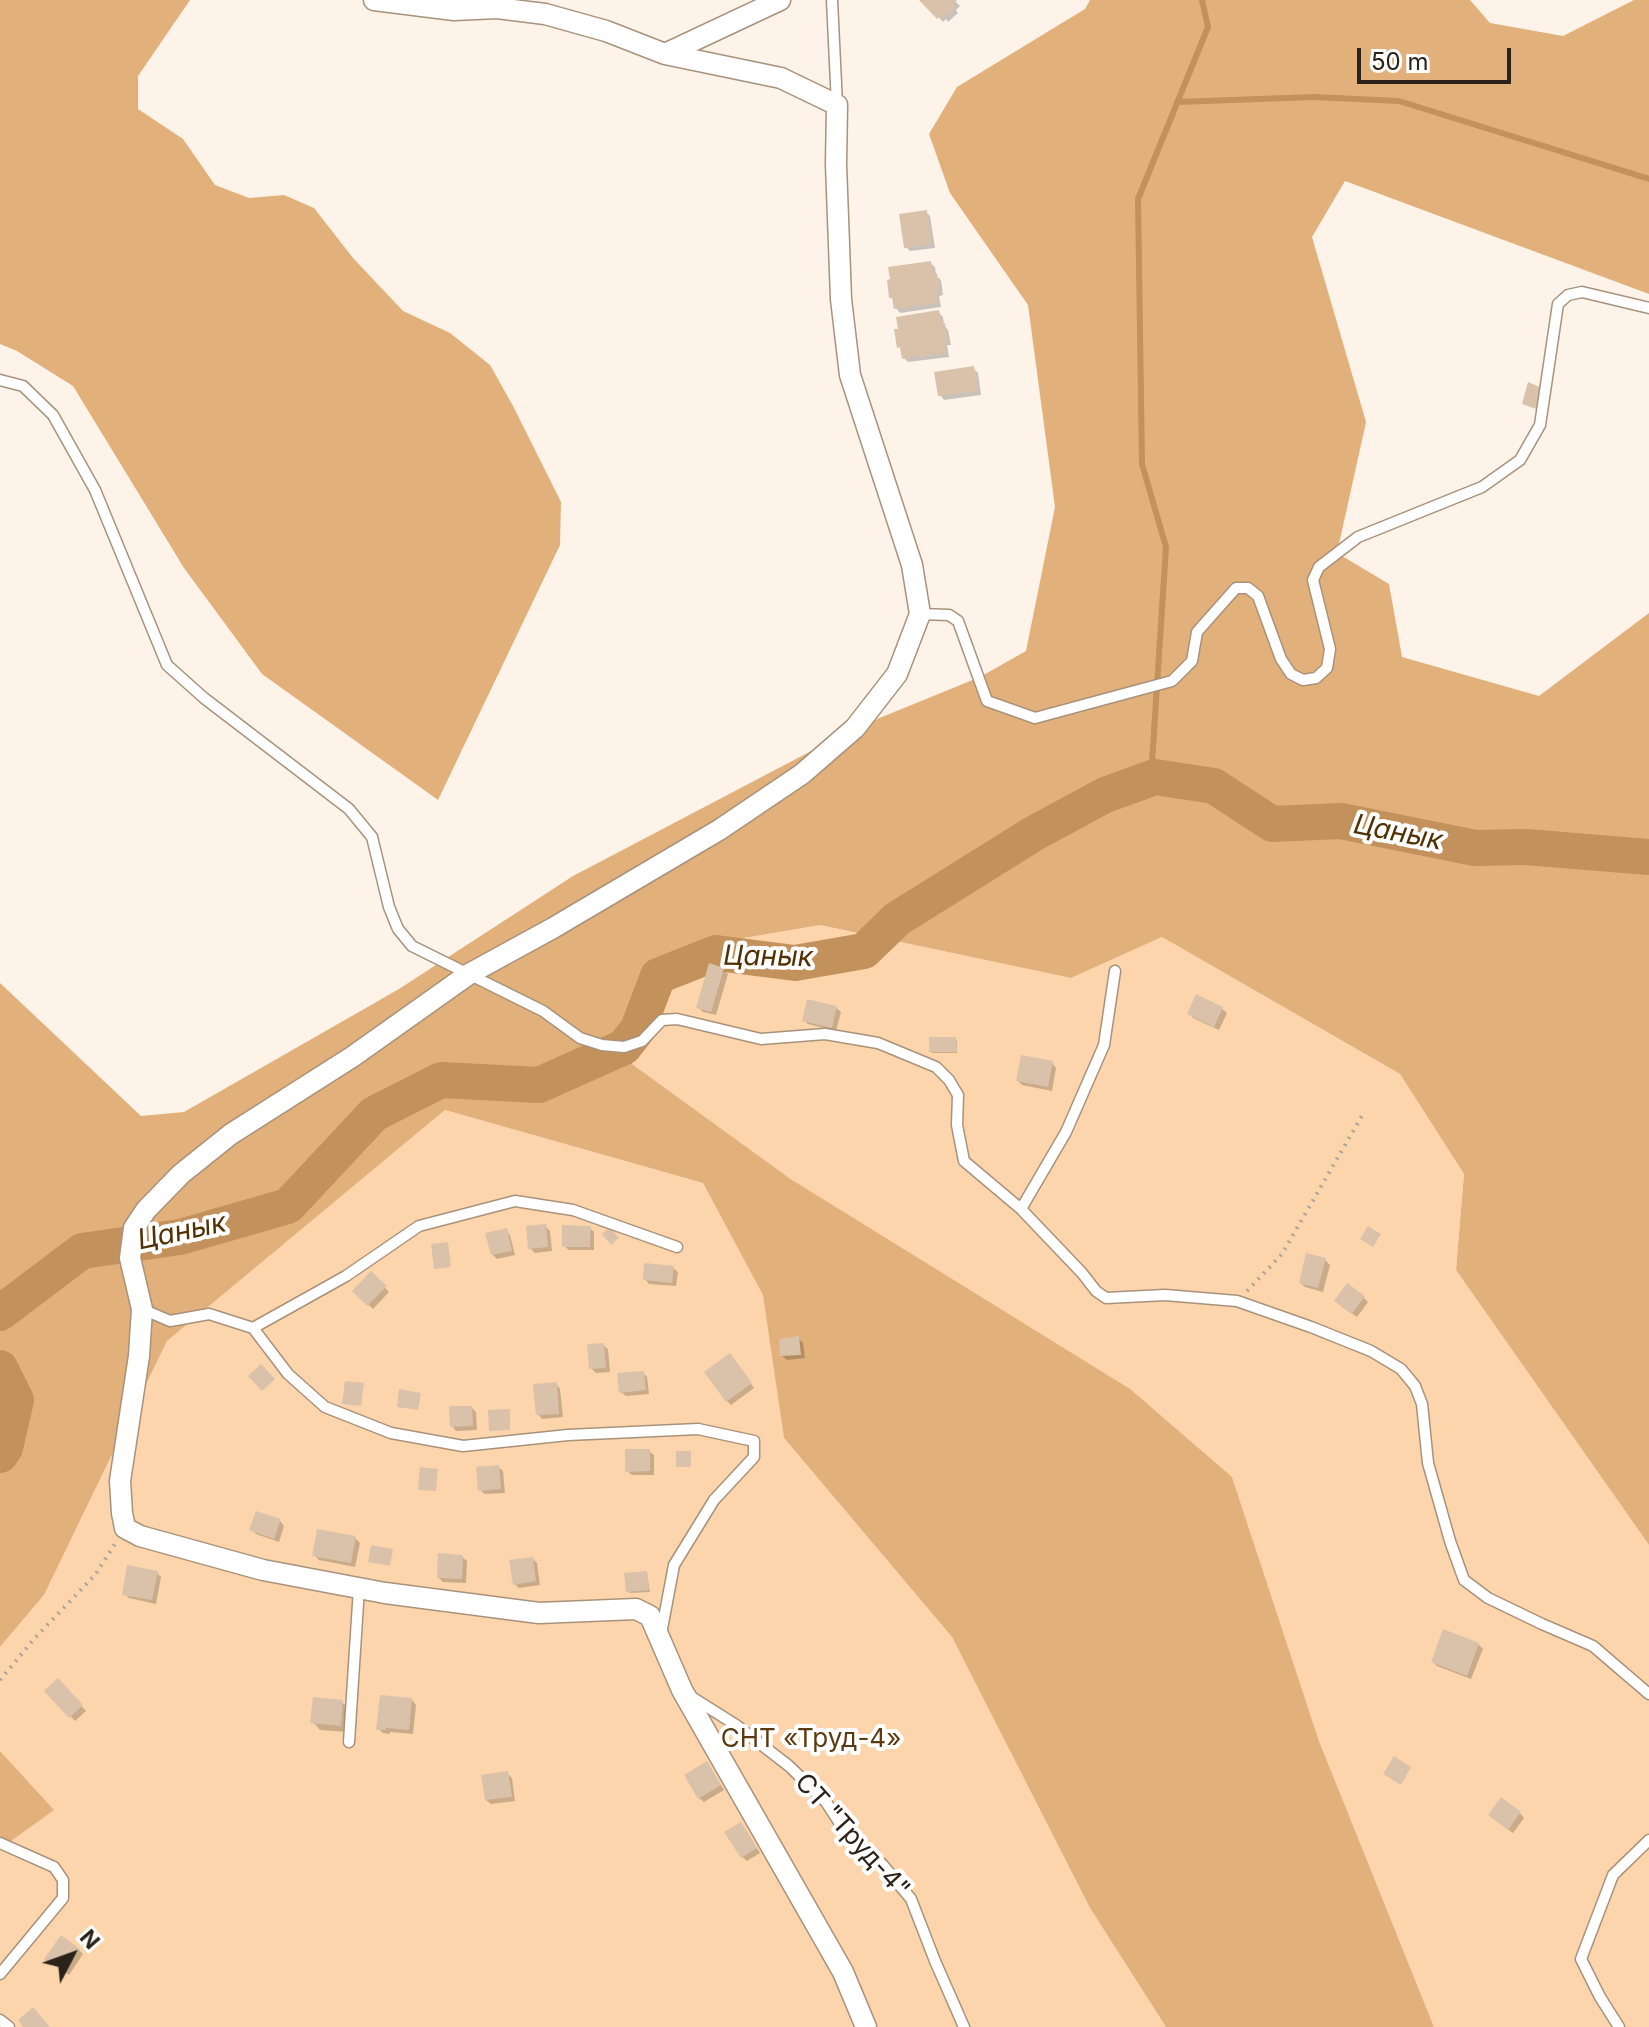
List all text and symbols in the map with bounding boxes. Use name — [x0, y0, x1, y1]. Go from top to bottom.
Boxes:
scale bar — [1361, 32, 1515, 82]
text: 50 m — [1371, 47, 1429, 76]
water label: Цанык — [1351, 808, 1445, 858]
water label: Цанык — [723, 939, 813, 975]
water label: Цанык — [135, 1206, 229, 1258]
park label: СНТ «Труд-4» — [721, 1723, 901, 1755]
street label: СТ "Труд-4" — [788, 1767, 916, 1905]
north arrow — [32, 1915, 112, 1995]
text: N — [75, 1924, 105, 1954]

